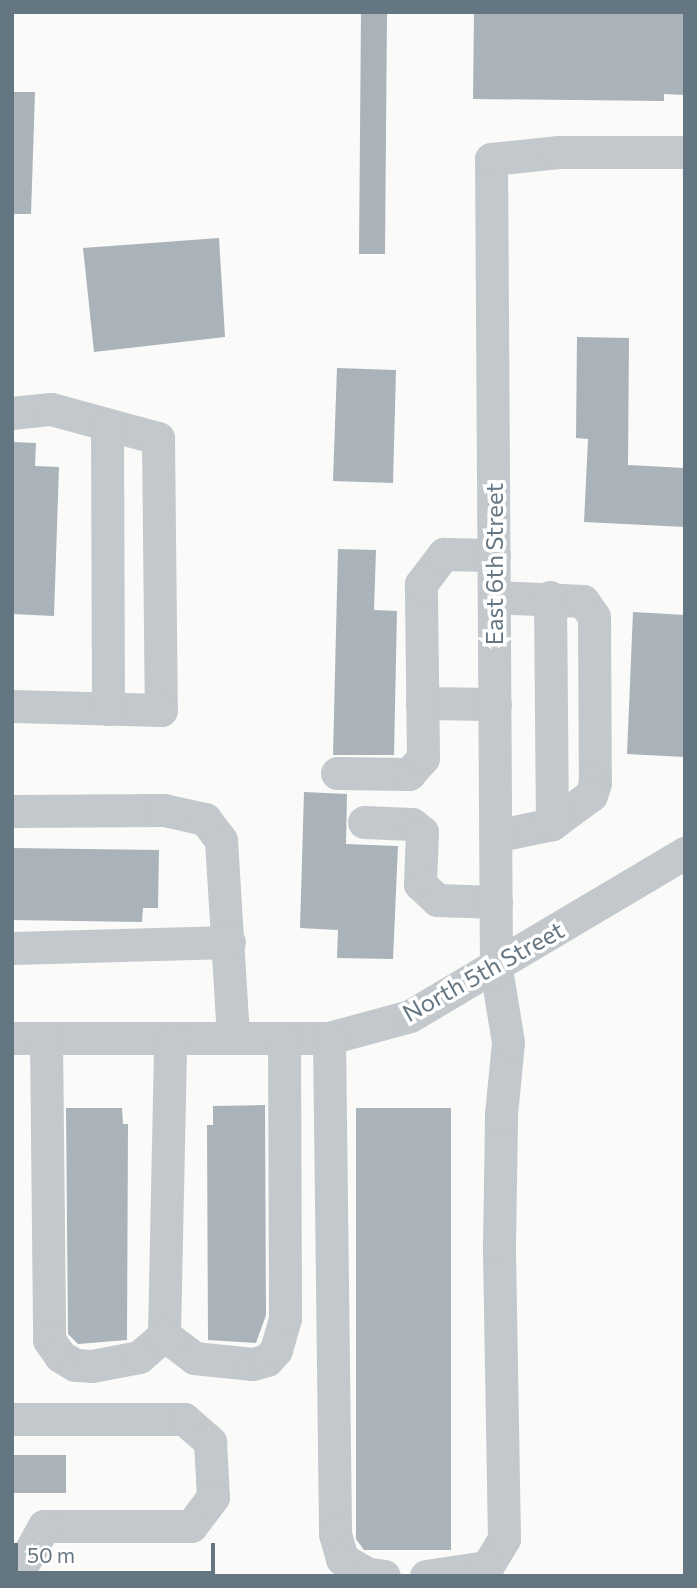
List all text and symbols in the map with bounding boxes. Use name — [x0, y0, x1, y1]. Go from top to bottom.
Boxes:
street label: East 6th Street — [480, 483, 508, 645]
street label: North 5th Street — [397, 915, 569, 1027]
scale bar — [18, 1528, 219, 1572]
text: 50 m — [27, 1542, 75, 1567]

